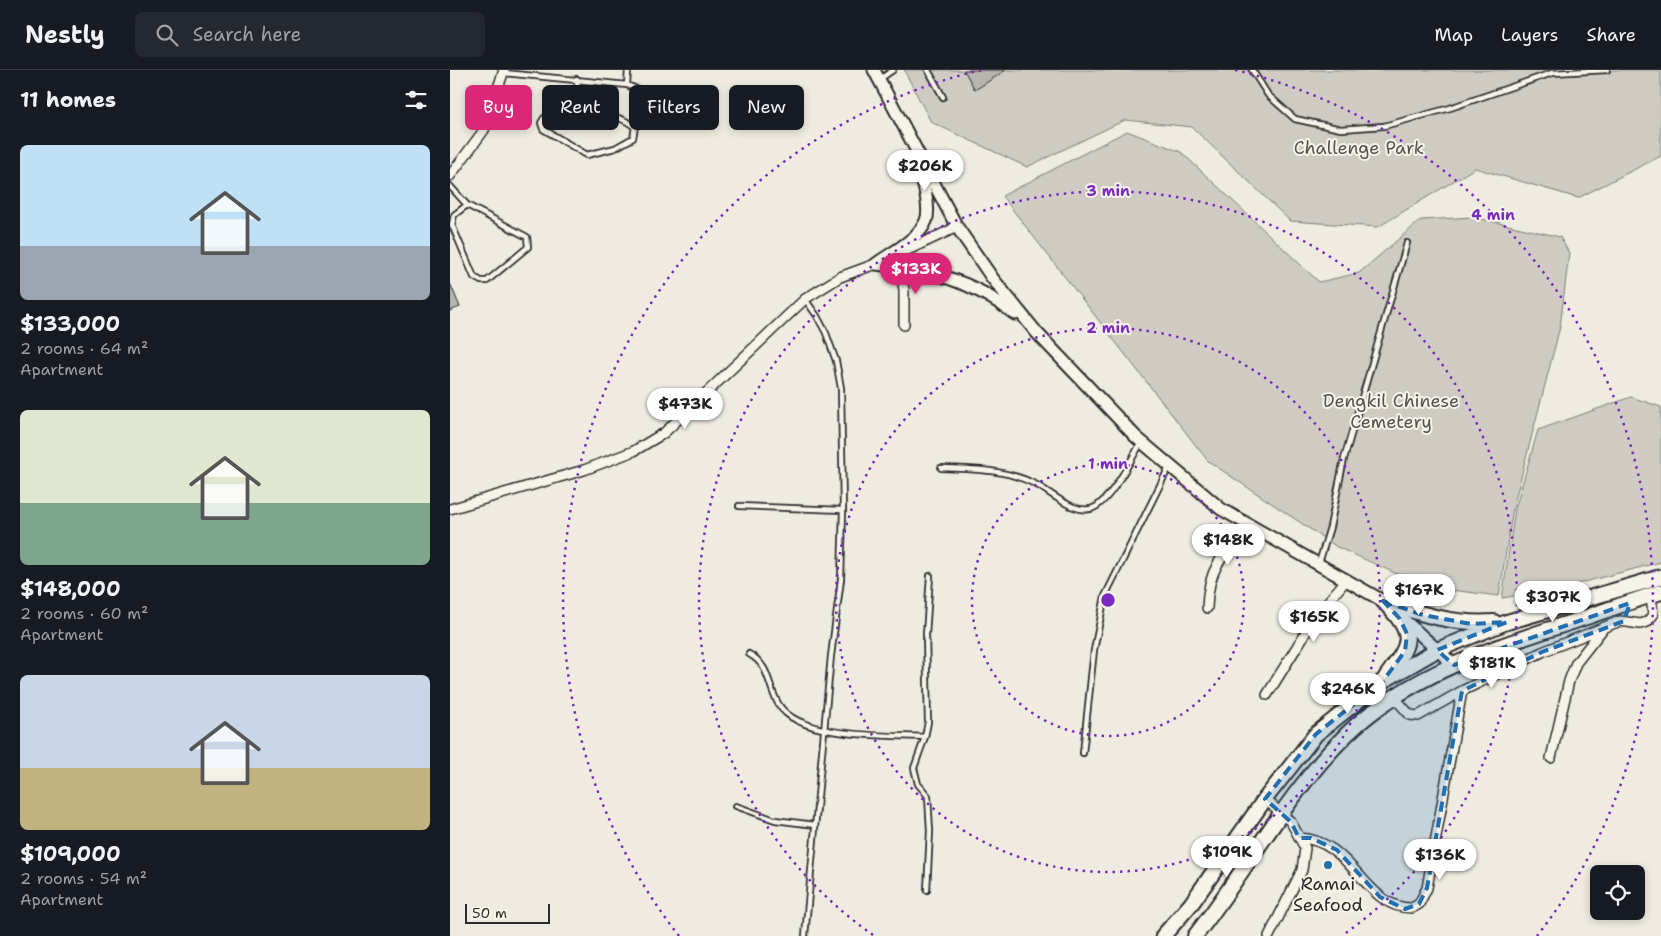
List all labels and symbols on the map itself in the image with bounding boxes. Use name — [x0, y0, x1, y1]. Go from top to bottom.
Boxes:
park label: Challenge Park — [1294, 136, 1424, 160]
pin: $206K — [890, 150, 960, 192]
text: 3 min — [1086, 181, 1130, 201]
text: 4 min — [1471, 205, 1515, 225]
pin: $133K — [881, 252, 951, 295]
text: 2 min — [1086, 318, 1130, 338]
pin: $473K — [650, 388, 720, 430]
park label: Dengkil Chinese Cemetery — [1323, 389, 1459, 434]
text: 1 min — [1088, 454, 1128, 474]
pin: $148K — [1193, 524, 1263, 566]
pin: $167K — [1384, 574, 1454, 616]
pin: $307K — [1518, 580, 1588, 623]
centre of rings — [1099, 591, 1117, 609]
pin: $165K — [1279, 600, 1349, 643]
pin: $181K — [1457, 646, 1527, 689]
pin: $246K — [1313, 672, 1383, 715]
pin: $109K — [1192, 836, 1262, 878]
pin: $136K — [1405, 838, 1475, 881]
marker: Ramai Seafood — [1322, 859, 1334, 871]
place label: Ramai Seafood — [1293, 872, 1363, 917]
scale bar — [465, 901, 550, 924]

